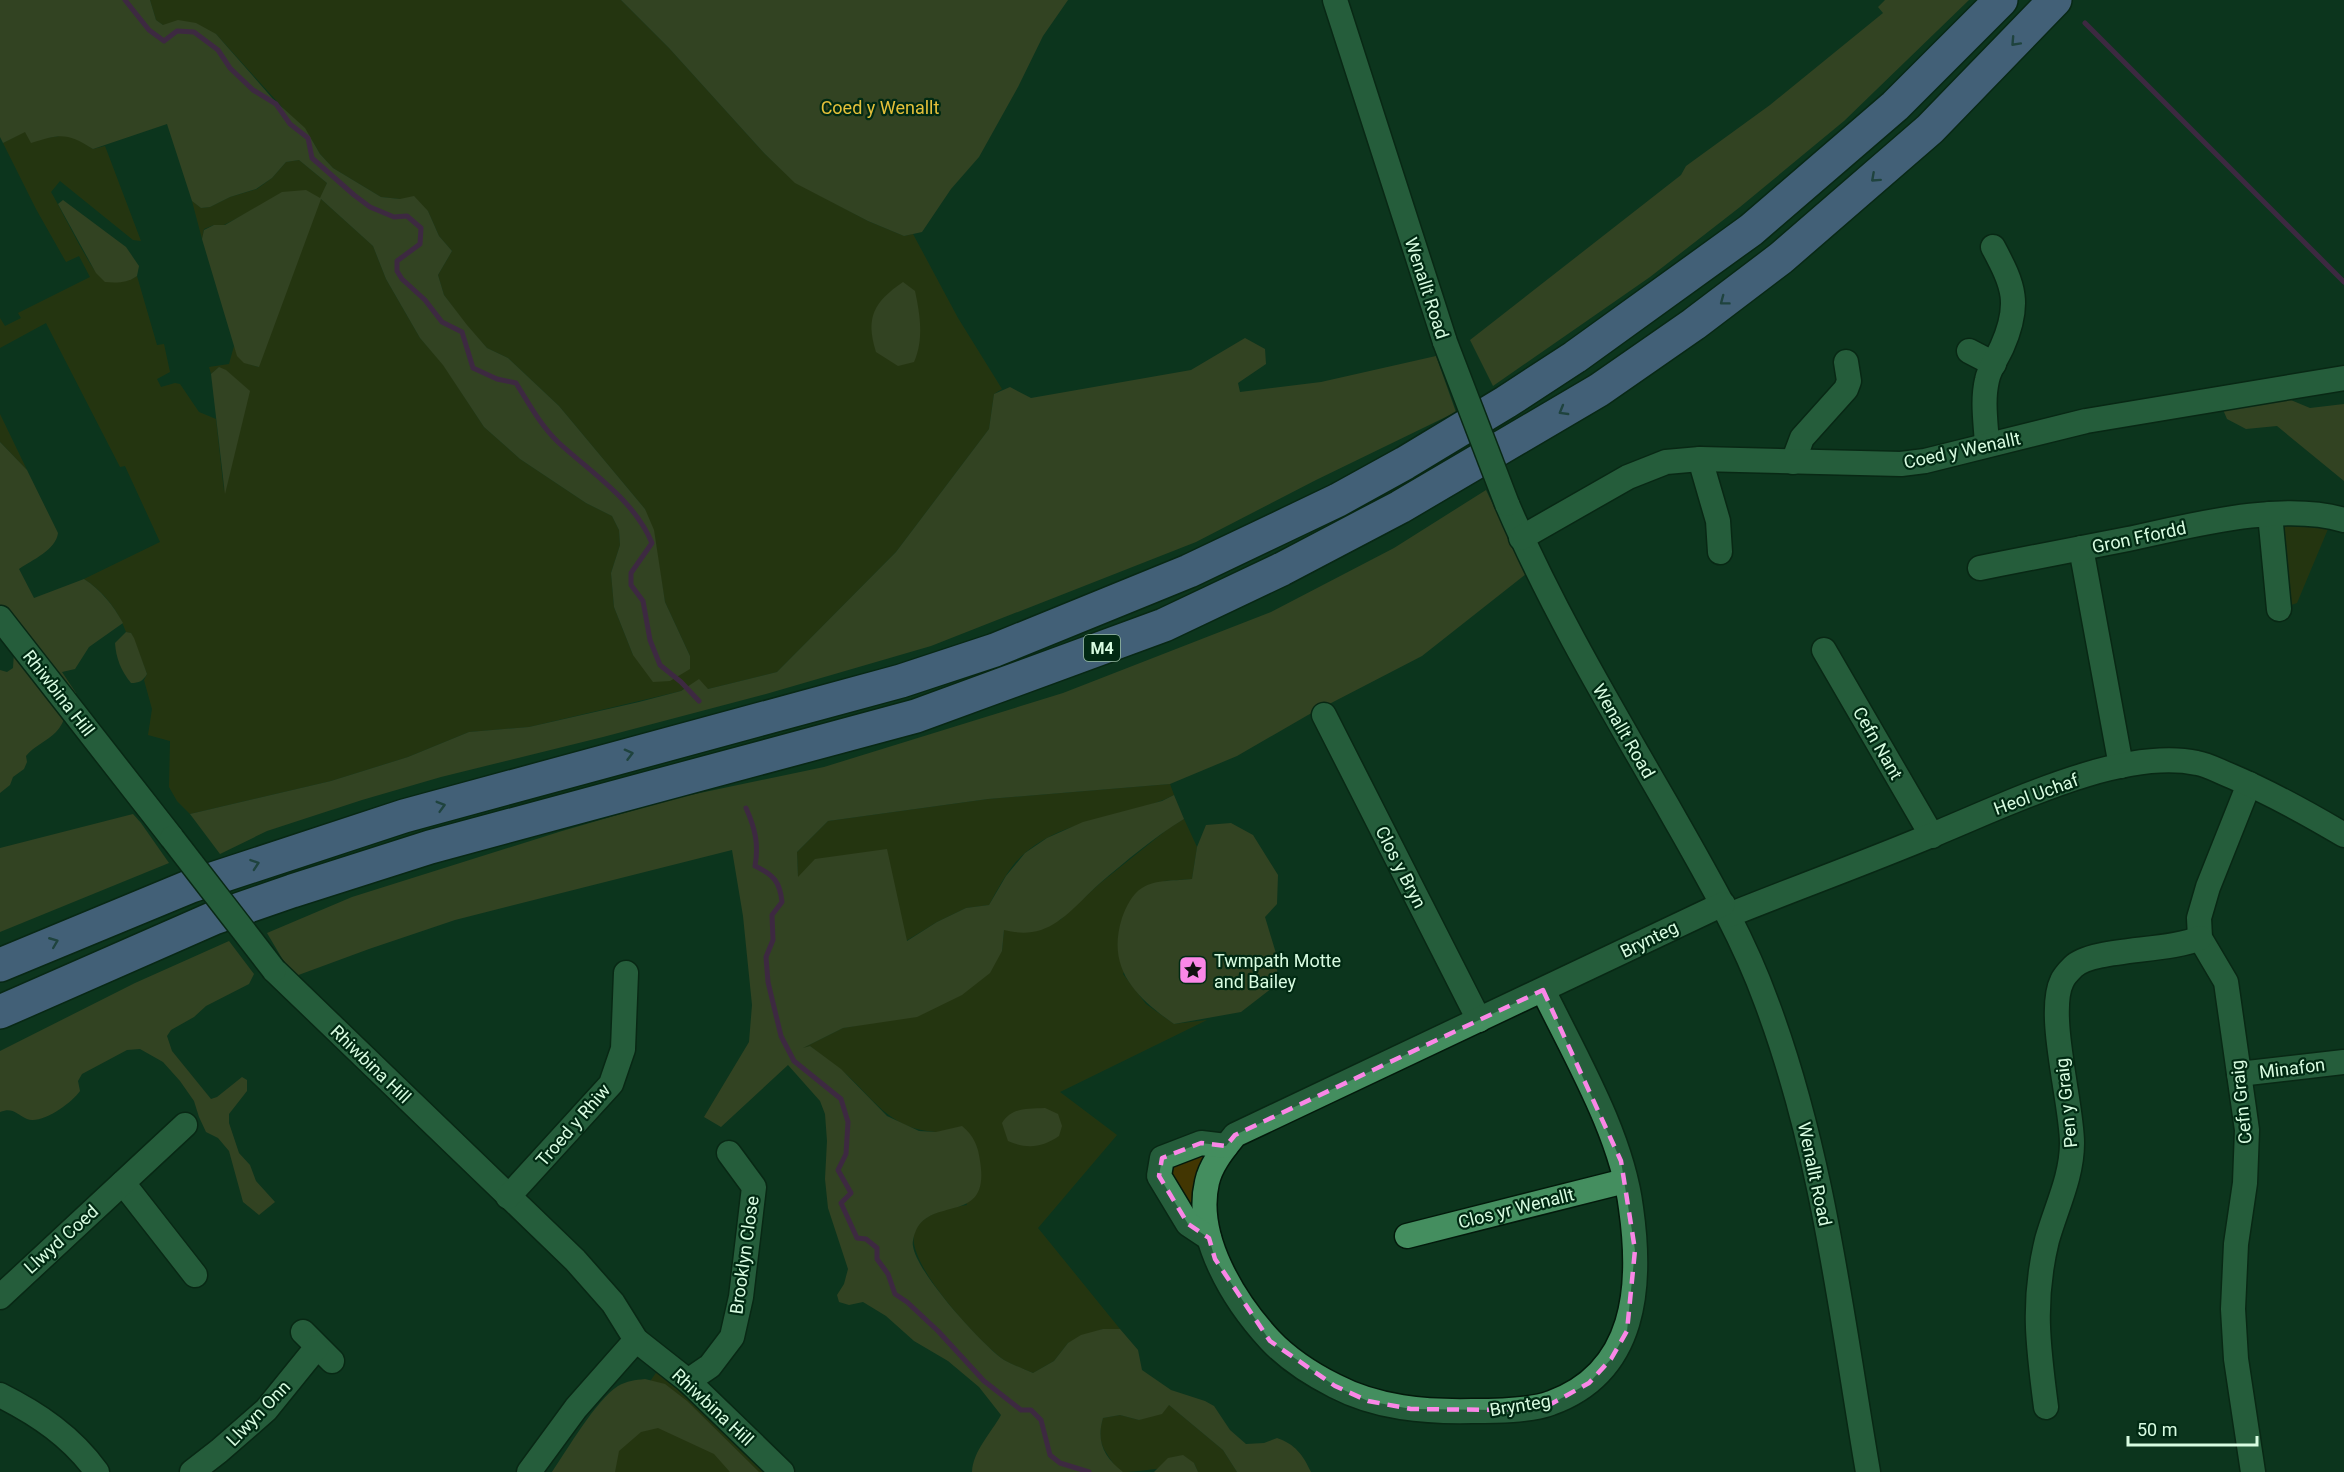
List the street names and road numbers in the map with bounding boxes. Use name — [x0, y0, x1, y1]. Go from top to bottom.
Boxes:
street label: Wenallt Road — [1401, 235, 1453, 341]
street label: Coed y Wenallt — [1902, 427, 2022, 473]
street label: Gron Ffordd — [2090, 517, 2188, 557]
road number: M4 — [1084, 635, 1120, 661]
street label: Rhiwbina Hill — [19, 646, 99, 740]
street label: Wenallt Road — [1589, 680, 1659, 782]
street label: Cefn Nant — [1849, 703, 1907, 783]
street label: Heol Uchaf — [1991, 769, 2082, 819]
street label: Clos y Bryn — [1371, 823, 1431, 911]
street label: Brynteg — [1617, 916, 1681, 962]
street label: Rhiwbina Hill — [326, 1020, 416, 1108]
street label: Minafon — [2258, 1054, 2326, 1082]
street label: Pen y Graig — [2051, 1057, 2081, 1149]
street label: Cefn Graig — [2226, 1059, 2256, 1145]
street label: Troed y Rhiw — [532, 1079, 615, 1171]
street label: Wenallt Road — [1794, 1120, 1836, 1228]
street label: Clos yr Wenallt — [1456, 1183, 1576, 1233]
street label: Brooklyn Close — [725, 1194, 763, 1316]
street label: Llwyd Coed — [20, 1200, 102, 1278]
street label: Rhiwbina Hill — [668, 1364, 758, 1450]
street label: Llwyn Onn — [222, 1376, 294, 1450]
street label: Brynteg — [1488, 1390, 1552, 1420]

